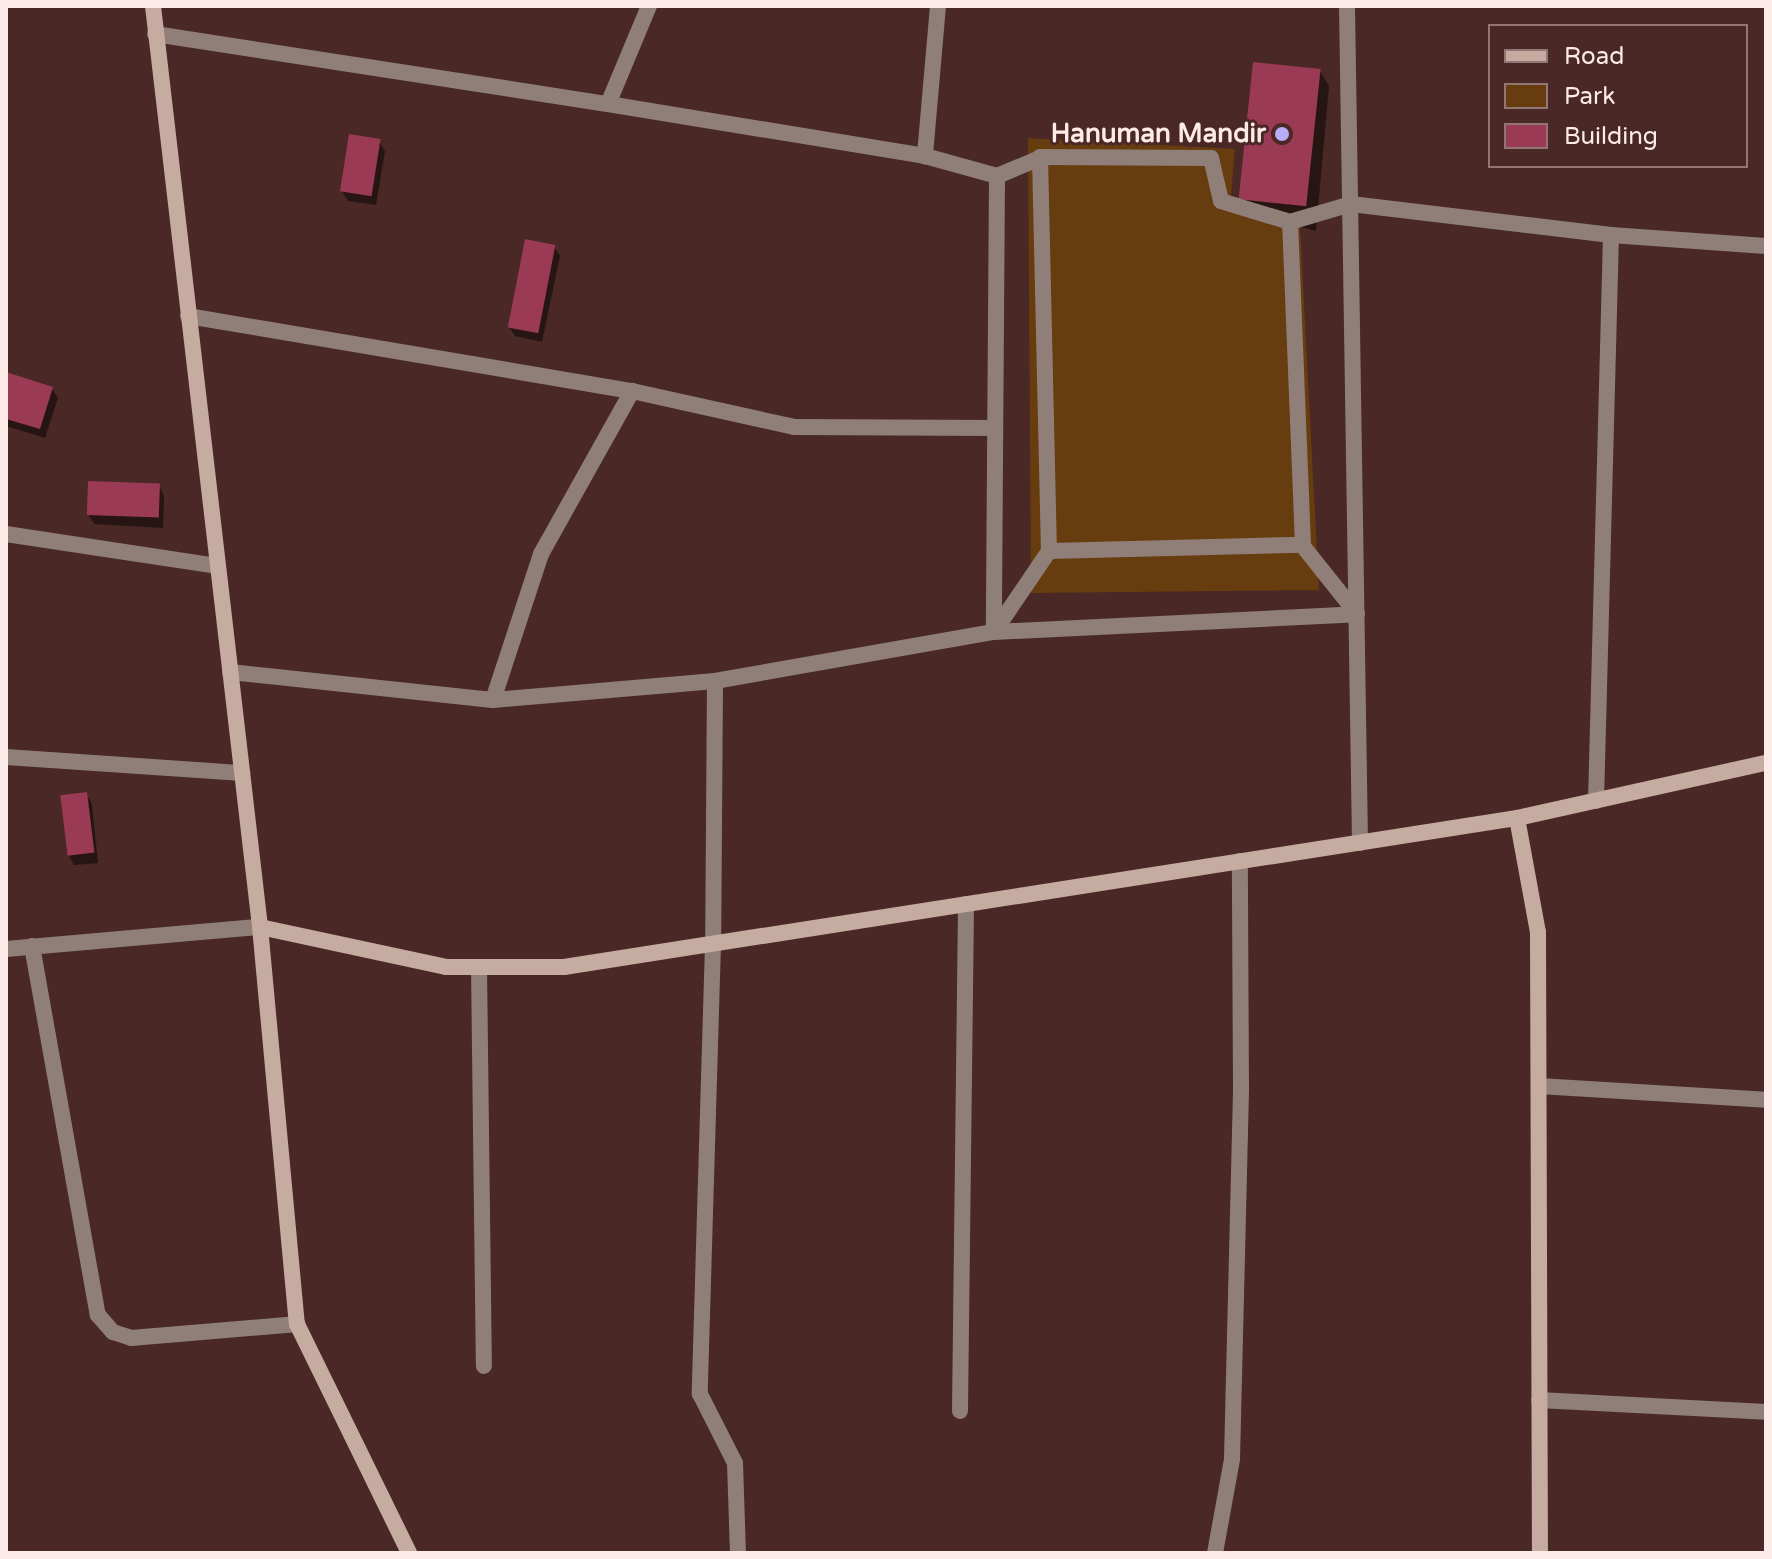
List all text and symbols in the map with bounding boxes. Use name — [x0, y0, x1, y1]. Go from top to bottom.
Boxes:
legend — [1488, 24, 1748, 168]
text: Road — [1564, 42, 1624, 71]
text: Park — [1564, 82, 1615, 111]
place label: Hanuman Mandir — [1051, 118, 1266, 150]
text: Building — [1564, 122, 1658, 151]
marker: Hanuman Mandir — [1273, 125, 1291, 143]

